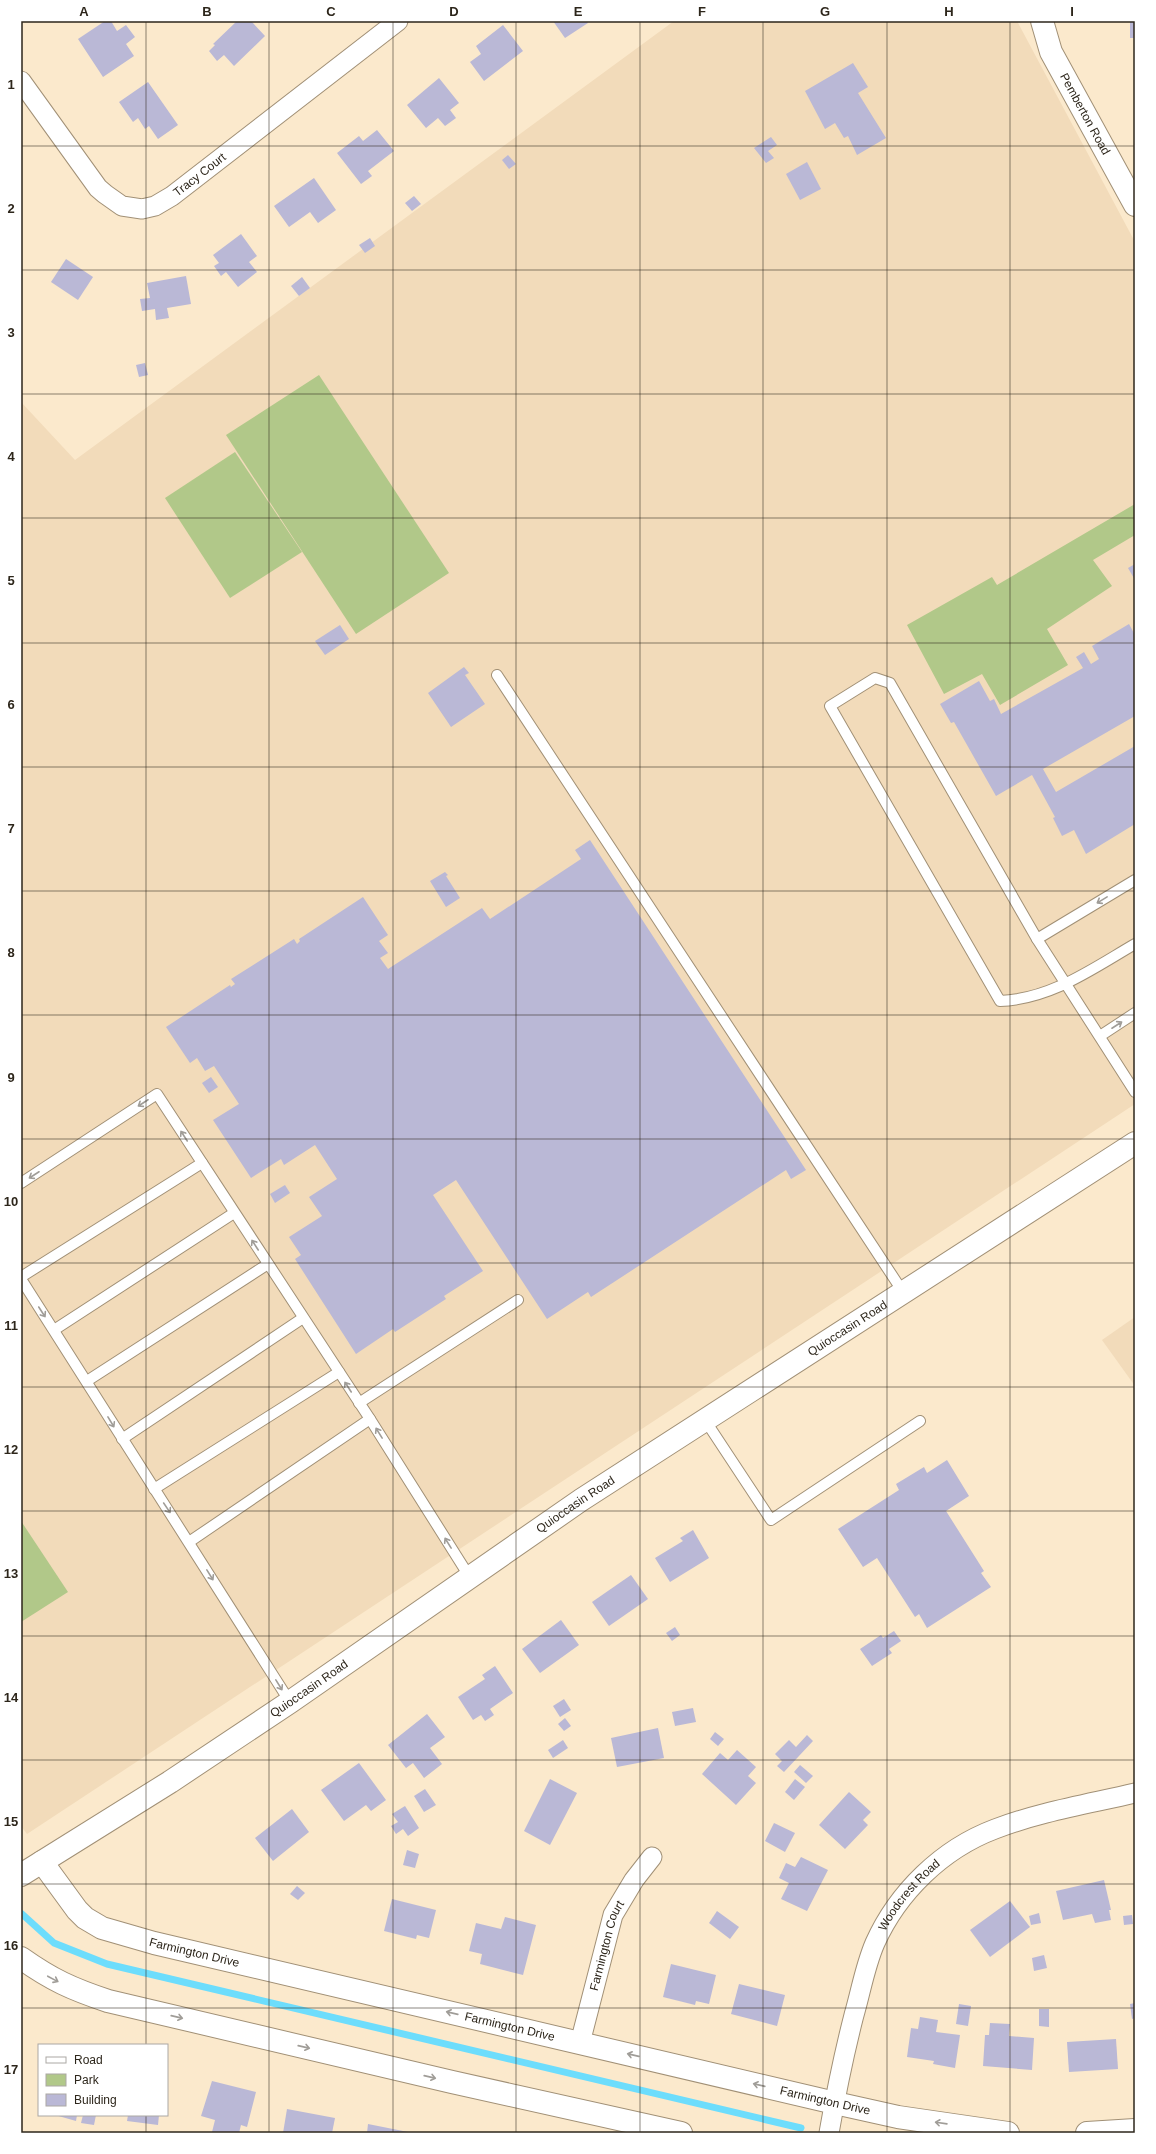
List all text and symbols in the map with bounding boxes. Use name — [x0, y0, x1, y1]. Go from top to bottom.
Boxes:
text: A — [79, 4, 89, 19]
text: B — [202, 4, 212, 19]
text: C — [326, 4, 336, 19]
text: D — [449, 4, 459, 19]
text: E — [574, 4, 583, 19]
text: F — [698, 4, 706, 19]
text: G — [820, 4, 830, 19]
text: H — [944, 4, 954, 19]
text: I — [1070, 4, 1074, 19]
street label: Pemberton Road — [1057, 71, 1113, 157]
text: 1 — [7, 77, 15, 92]
street label: Tracy Court — [171, 150, 229, 199]
text: 2 — [7, 201, 15, 216]
text: 3 — [7, 325, 15, 340]
text: 4 — [7, 449, 15, 464]
text: 5 — [7, 573, 15, 588]
text: 6 — [7, 697, 15, 712]
text: 7 — [7, 821, 15, 836]
one-way arrow — [1096, 897, 1108, 905]
text: 8 — [7, 945, 15, 960]
one-way arrow — [1111, 1021, 1122, 1029]
text: 9 — [7, 1070, 15, 1085]
one-way arrow — [137, 1099, 148, 1107]
one-way arrow — [180, 1131, 188, 1142]
one-way arrow — [28, 1171, 40, 1179]
text: 10 — [4, 1194, 18, 1209]
one-way arrow — [251, 1240, 259, 1251]
street label: Quioccasin Road — [805, 1298, 890, 1359]
one-way arrow — [38, 1306, 47, 1317]
text: 11 — [4, 1318, 18, 1333]
one-way arrow — [344, 1381, 352, 1392]
one-way arrow — [108, 1416, 116, 1428]
one-way arrow — [375, 1428, 383, 1439]
text: 12 — [4, 1442, 18, 1457]
street label: Quioccasin Road — [534, 1473, 617, 1536]
one-way arrow — [163, 1502, 171, 1513]
one-way arrow — [444, 1537, 452, 1549]
text: 13 — [4, 1566, 18, 1581]
one-way arrow — [206, 1569, 214, 1580]
street label: Quioccasin Road — [267, 1657, 351, 1720]
one-way arrow — [276, 1679, 284, 1691]
text: 14 — [4, 1690, 19, 1705]
text: 15 — [4, 1814, 18, 1829]
street label: Woodcrest Road — [875, 1856, 943, 1933]
street label: Farmington Court — [587, 1897, 627, 1992]
street label: Farmington Drive — [148, 1935, 241, 1970]
text: 16 — [4, 1938, 18, 1953]
one-way arrow — [47, 1976, 59, 1984]
one-way arrow — [446, 2008, 459, 2016]
street label: Farmington Drive — [463, 2009, 557, 2044]
one-way arrow — [170, 2014, 183, 2022]
legend — [38, 2044, 168, 2116]
one-way arrow — [297, 2044, 310, 2052]
one-way arrow — [627, 2051, 640, 2059]
text: Road — [74, 2053, 103, 2067]
text: 17 — [4, 2062, 18, 2077]
text: Park — [74, 2073, 100, 2087]
one-way arrow — [423, 2074, 436, 2081]
one-way arrow — [753, 2081, 766, 2088]
street label: Farmington Drive — [779, 2083, 872, 2118]
text: Building — [74, 2093, 117, 2107]
one-way arrow — [935, 2119, 948, 2127]

